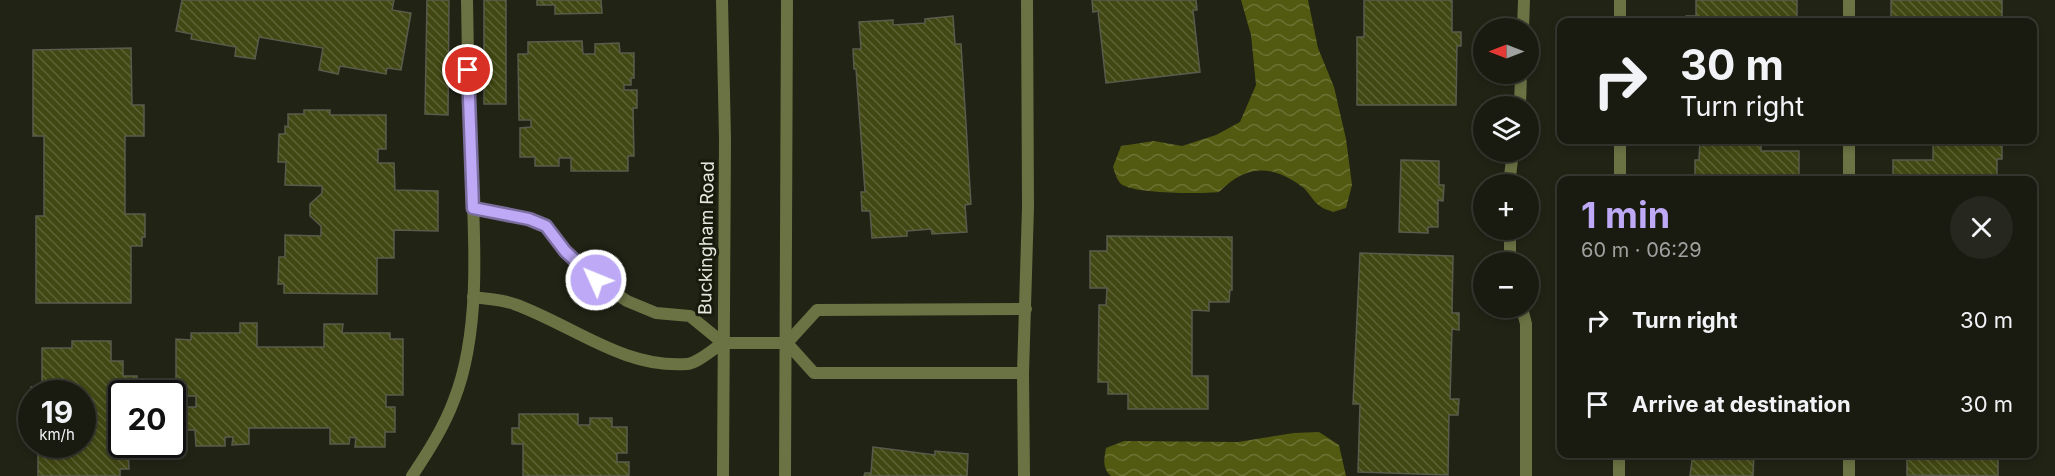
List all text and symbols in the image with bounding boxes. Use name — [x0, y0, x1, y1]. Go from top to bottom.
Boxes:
north arrow — [1473, 18, 1539, 84]
map controls — [1473, 18, 1539, 318]
text: 30 m — [1680, 39, 1784, 90]
icon: right — [1581, 42, 1659, 120]
pin — [442, 44, 493, 95]
icon: arrive — [451, 53, 484, 86]
text: Turn right — [1680, 90, 1804, 123]
button: layers — [1473, 96, 1539, 162]
street label: Buckingham Road — [694, 161, 718, 315]
button: + — [1473, 174, 1539, 240]
text: 1 min — [1581, 193, 1670, 237]
button: close — [1950, 196, 2013, 259]
text: 60 m · 06:29 — [1581, 238, 1702, 262]
position arrow — [564, 248, 628, 312]
button: − — [1473, 252, 1539, 318]
icon: right — [1581, 304, 1614, 337]
text: Turn right — [1632, 307, 1738, 333]
text: 30 m — [1960, 307, 2013, 333]
speed limit sign: 20 — [108, 380, 186, 458]
icon: arrive — [1581, 388, 1614, 421]
text: Arrive at destination — [1632, 391, 1851, 417]
text: 30 m — [1960, 391, 2013, 417]
text: 19 — [41, 394, 73, 430]
text: km/h — [39, 425, 75, 444]

